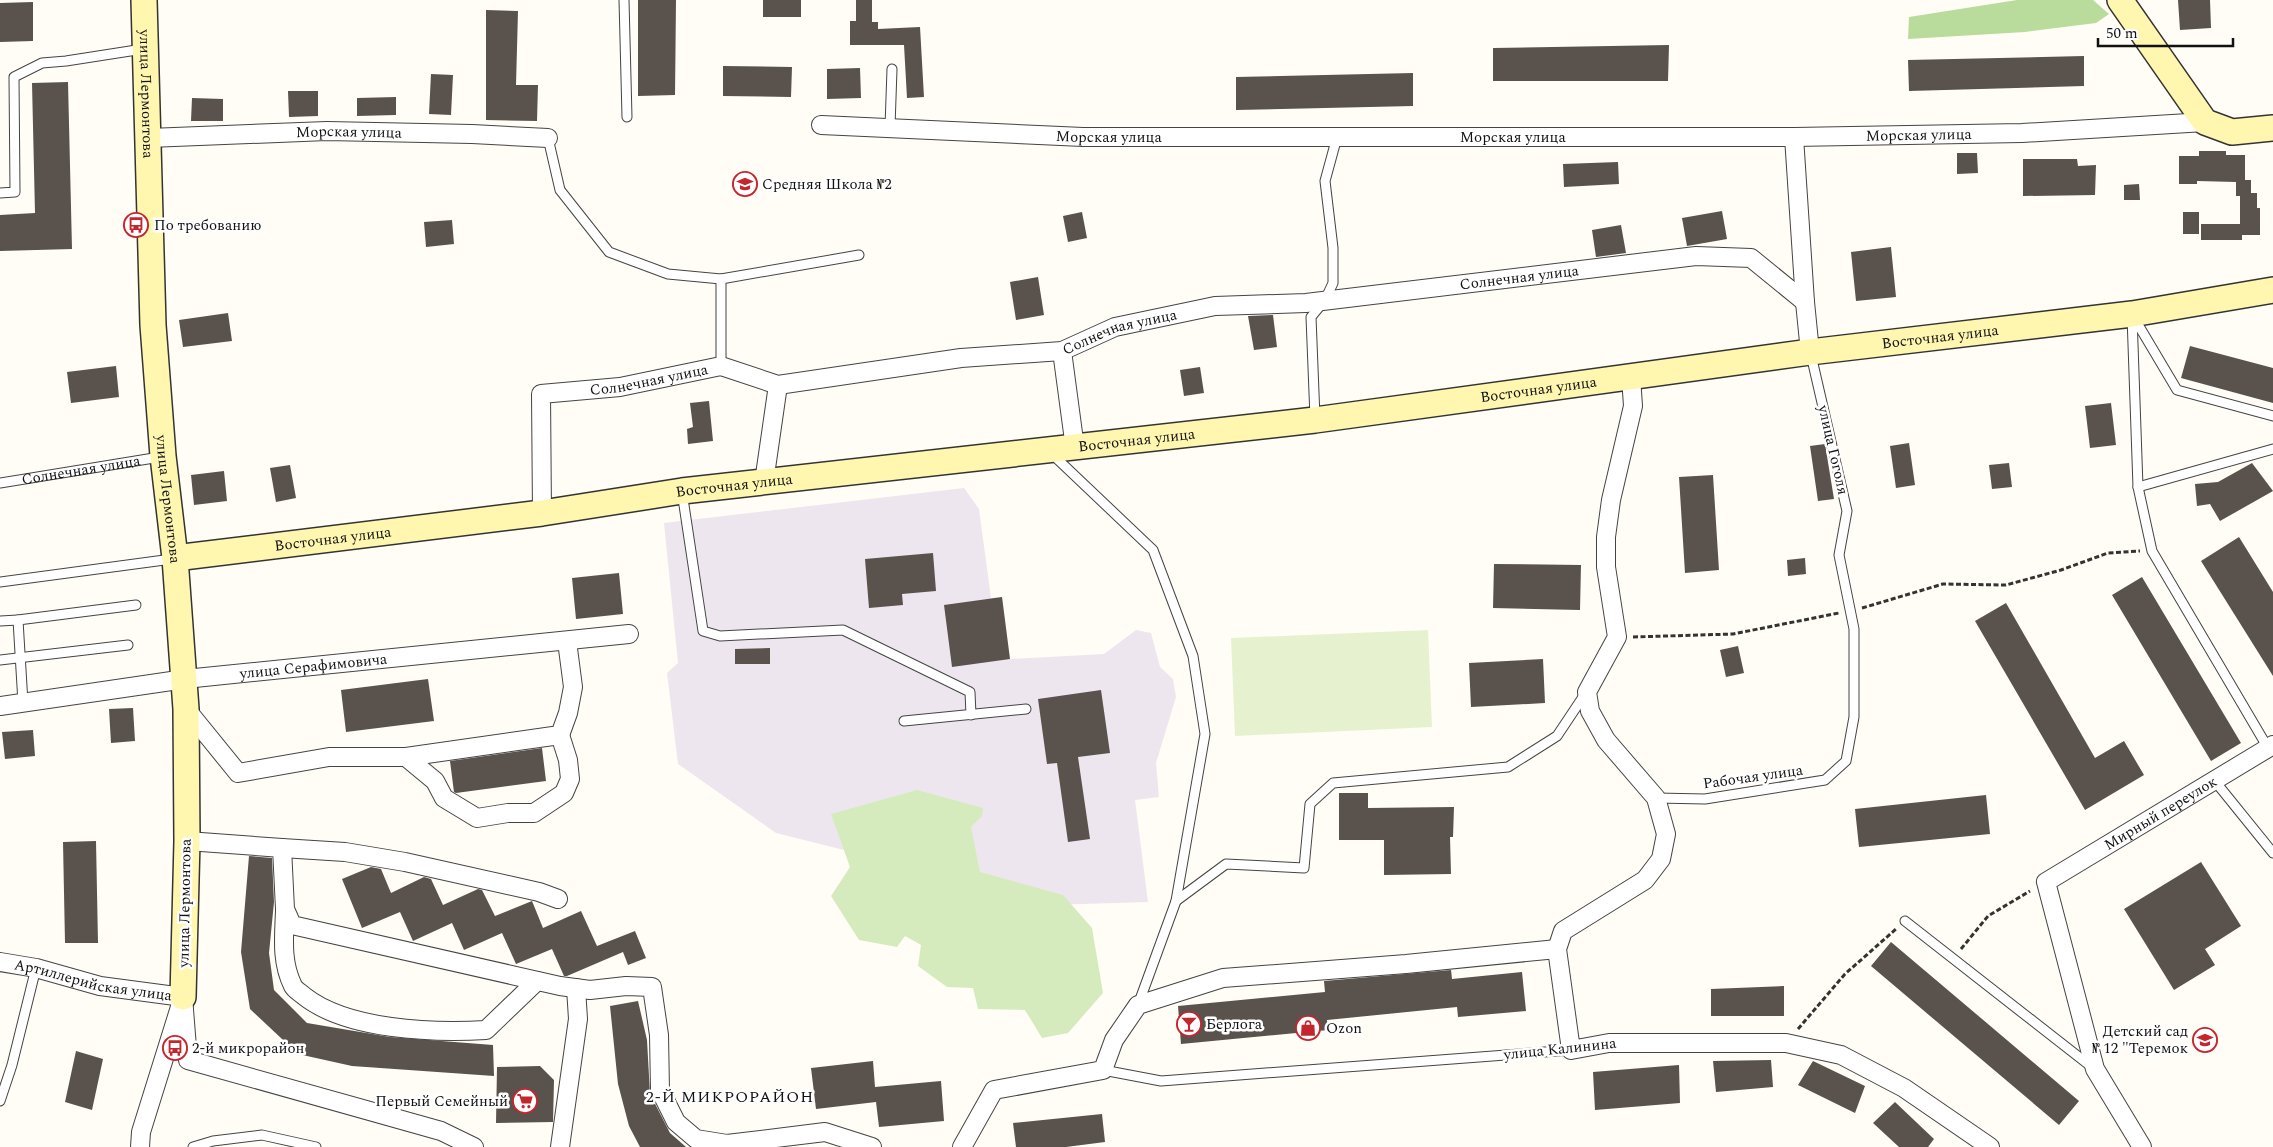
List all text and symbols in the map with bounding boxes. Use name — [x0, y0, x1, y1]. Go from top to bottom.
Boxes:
scale bar — [2098, 15, 2233, 47]
text: 50 m — [2106, 22, 2138, 45]
street label: улица Лермонтова — [133, 28, 160, 160]
street label: Морская улица — [295, 120, 403, 144]
street label: Морская улица — [1866, 122, 1973, 147]
street label: Морская улица — [1055, 124, 1162, 149]
street label: Морская улица — [1460, 126, 1566, 149]
school or university icon: Средняя Школа №2 — [732, 171, 758, 197]
place label: Средняя Школа №2 — [762, 173, 892, 196]
bus stop icon: По требованию — [123, 212, 149, 238]
place label: По требованию — [154, 214, 261, 237]
street label: Солнечная улица — [1458, 259, 1581, 296]
street label: Солнечная улица — [1058, 303, 1180, 361]
street label: Восточная улица — [1880, 318, 2000, 355]
street label: Солнечная улица — [589, 357, 711, 401]
street label: Восточная улица — [1479, 370, 1599, 409]
street label: улица Гоголя — [1811, 402, 1854, 497]
street label: Восточная улица — [1077, 422, 1197, 458]
street label: улица Лермонтова — [150, 433, 187, 565]
street label: Солнечная улица — [20, 449, 143, 491]
street label: Восточная улица — [674, 467, 795, 503]
street label: Восточная улица — [273, 520, 393, 557]
street label: улица Серафимовича — [237, 647, 389, 685]
street label: Рабочая улица — [1702, 759, 1805, 795]
street label: Мирный переулок — [2100, 770, 2221, 856]
street label: улица Лермонтова — [172, 838, 198, 969]
street label: Артиллерийская улица — [12, 953, 174, 1007]
bar icon: Берлога — [1176, 1011, 1202, 1037]
place label: Берлога — [1206, 1013, 1263, 1036]
shop icon: Ozon — [1295, 1015, 1321, 1041]
place label: Ozon — [1326, 1017, 1362, 1040]
place label: Детский сад № 12 "Теремок — [2092, 1020, 2188, 1060]
school or university icon: Детский сад № 12 "Теремок — [2192, 1027, 2218, 1053]
street label: улица Калинина — [1502, 1032, 1618, 1066]
bus stop icon: 2-й микрорайон — [162, 1035, 188, 1061]
place label: 2-й микрорайон — [192, 1037, 305, 1060]
district label: 2-Й МИКРОРАЙОН — [646, 1085, 814, 1109]
supermarket icon: Первый Семейный — [512, 1088, 538, 1114]
place label: Первый Семейный — [375, 1090, 508, 1113]

